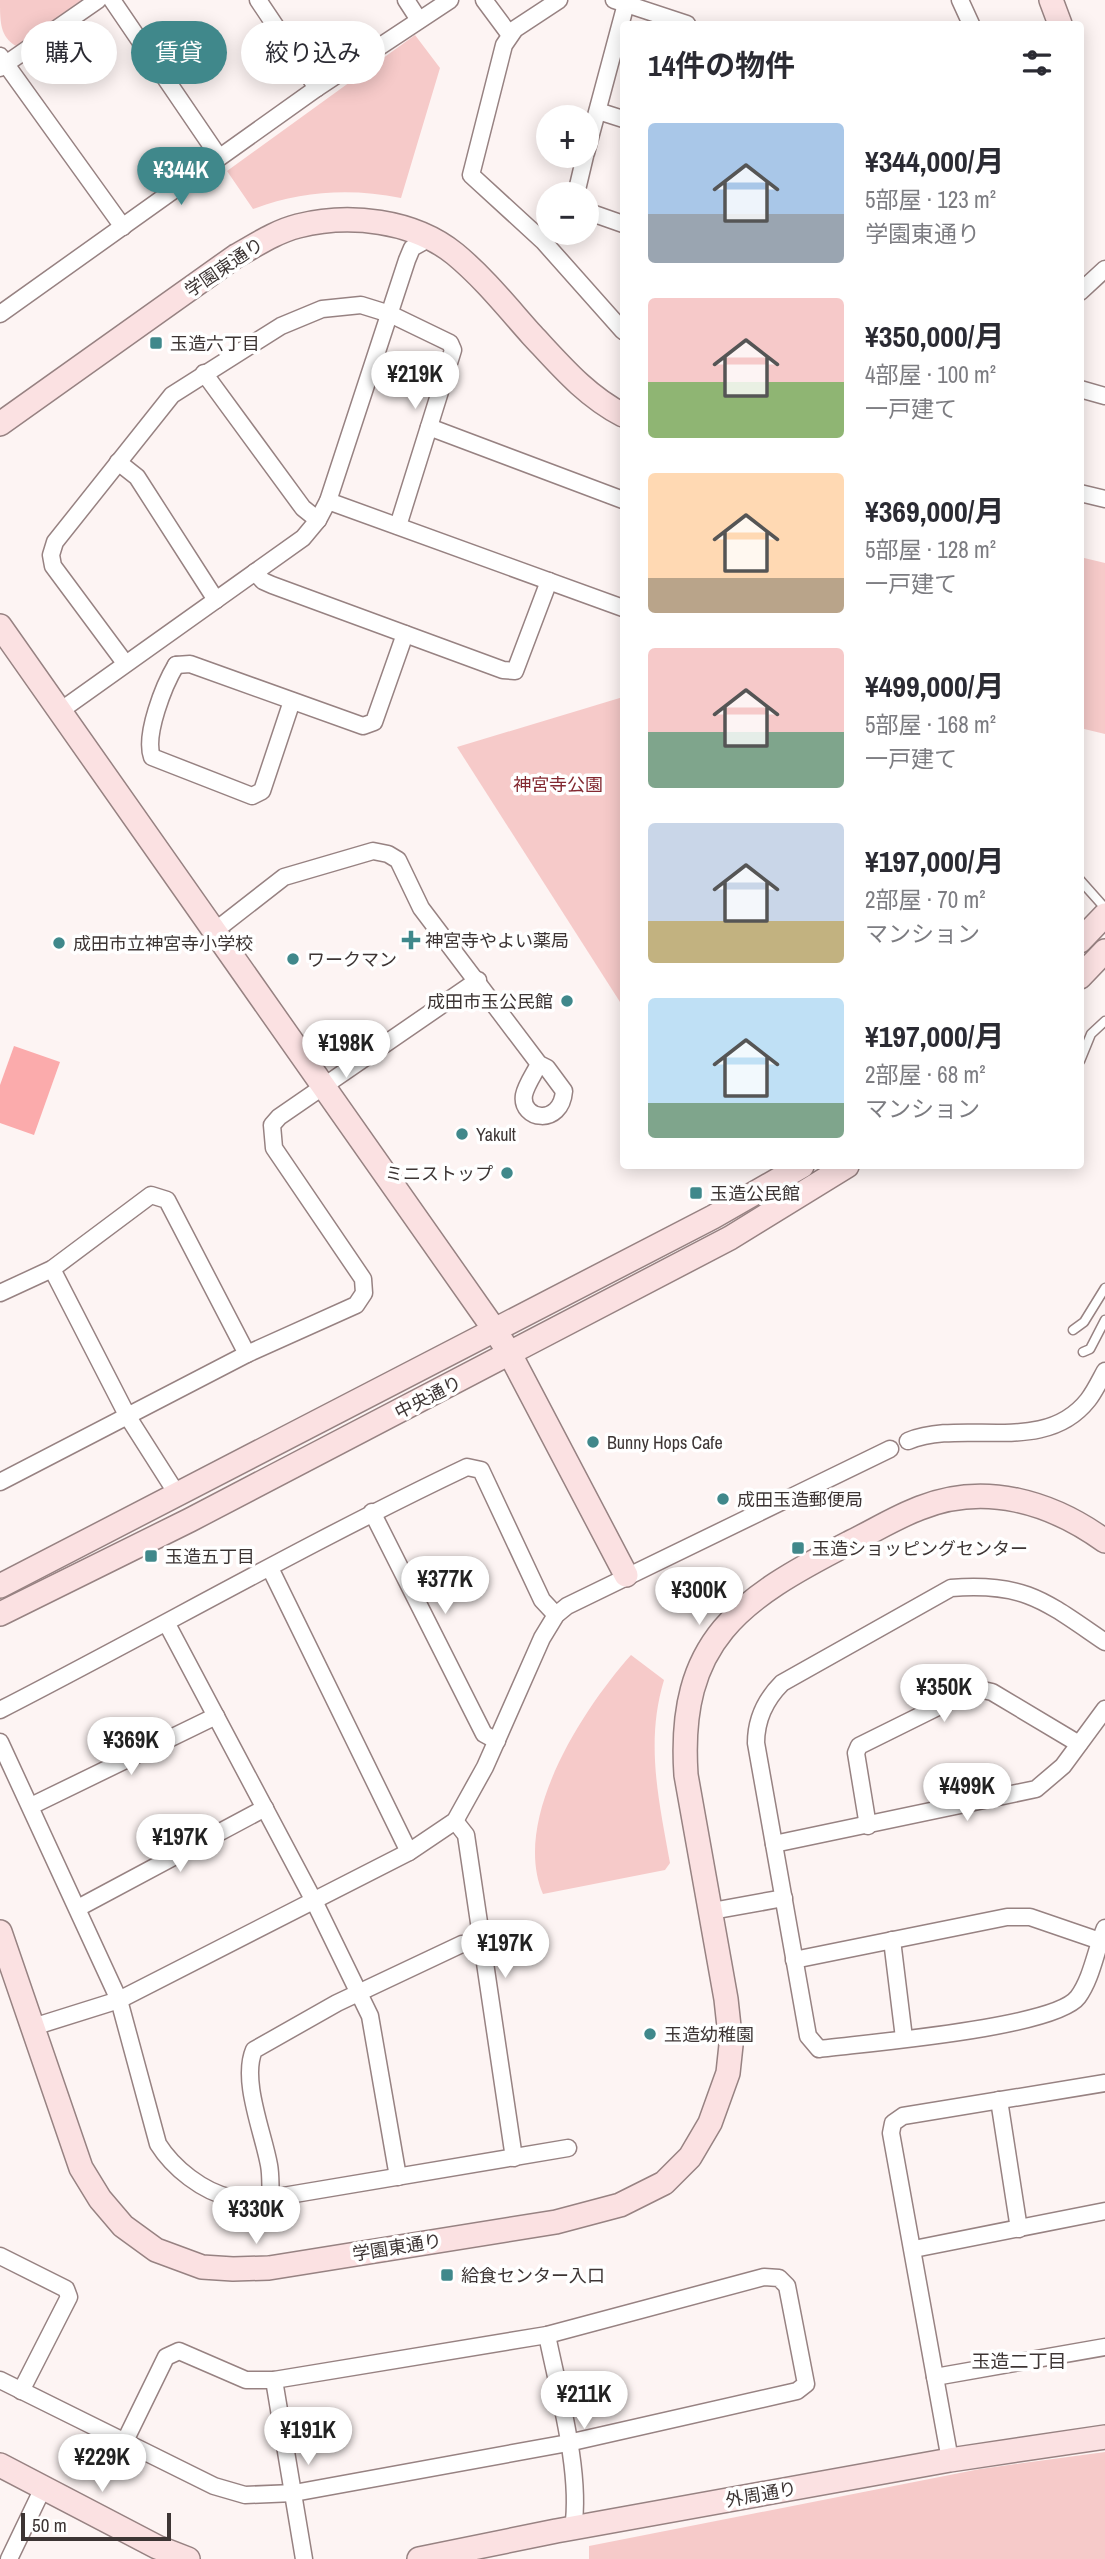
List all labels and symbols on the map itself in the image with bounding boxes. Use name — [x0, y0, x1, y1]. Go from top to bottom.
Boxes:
pin: ¥344K — [132, 148, 230, 207]
street label: 学園東通り — [180, 231, 268, 303]
place label: 玉造六丁目 — [170, 331, 260, 356]
marker: 玉造六丁目 — [148, 335, 164, 351]
pin: ¥219K — [366, 352, 464, 411]
park label: 神宮寺公園 — [513, 772, 603, 797]
place label: 神宮寺やよい薬局 — [425, 928, 569, 953]
place label: 成田市立神宮寺小学校 — [73, 931, 253, 956]
marker: 神宮寺やよい薬局 — [403, 932, 419, 948]
marker: 成田市立神宮寺小学校 — [51, 935, 67, 951]
place label: ワークマン — [307, 947, 397, 972]
marker: ワークマン — [285, 951, 301, 967]
place label: 成田市玉公民館 — [427, 989, 553, 1014]
marker: 成田市玉公民館 — [559, 993, 575, 1009]
pin: ¥198K — [297, 1020, 395, 1080]
place label: Yakult — [476, 1122, 516, 1147]
marker: Yakult — [454, 1126, 470, 1142]
place label: ミニストップ — [385, 1161, 493, 1186]
marker: ミニストップ — [499, 1165, 515, 1181]
place label: 玉造公民館 — [710, 1181, 800, 1206]
marker: 玉造公民館 — [688, 1185, 704, 1201]
street label: 中央通り — [390, 1370, 466, 1424]
place label: Bunny Hops Cafe — [607, 1430, 723, 1455]
marker: Bunny Hops Cafe — [585, 1434, 601, 1450]
place label: 成田玉造郵便局 — [737, 1487, 863, 1512]
marker: 成田玉造郵便局 — [715, 1491, 731, 1507]
place label: 玉造ショッピングセンター — [812, 1536, 1028, 1561]
marker: 玉造ショッピングセンター — [790, 1540, 806, 1556]
place label: 玉造五丁目 — [165, 1544, 255, 1569]
marker: 玉造五丁目 — [143, 1548, 159, 1564]
pin: ¥377K — [396, 1556, 494, 1616]
pin: ¥300K — [650, 1568, 748, 1627]
pin: ¥350K — [895, 1664, 993, 1724]
pin: ¥369K — [82, 1718, 180, 1777]
pin: ¥499K — [918, 1764, 1016, 1823]
pin: ¥197K — [131, 1814, 229, 1874]
pin: ¥197K — [456, 1920, 554, 1980]
place label: 玉造幼稚園 — [664, 2022, 754, 2047]
marker: 玉造幼稚園 — [642, 2026, 658, 2042]
pin: ¥330K — [207, 2186, 305, 2246]
street label: 学園東通り — [351, 2228, 443, 2266]
place label: 給食センター入口 — [461, 2263, 605, 2288]
marker: 給食センター入口 — [439, 2267, 455, 2283]
district label: 玉造二丁目 — [971, 2348, 1067, 2374]
pin: ¥211K — [535, 2372, 633, 2431]
pin: ¥191K — [259, 2408, 357, 2467]
pin: ¥229K — [53, 2434, 151, 2494]
street label: 外周通り — [723, 2475, 799, 2513]
scale bar — [21, 2510, 172, 2542]

